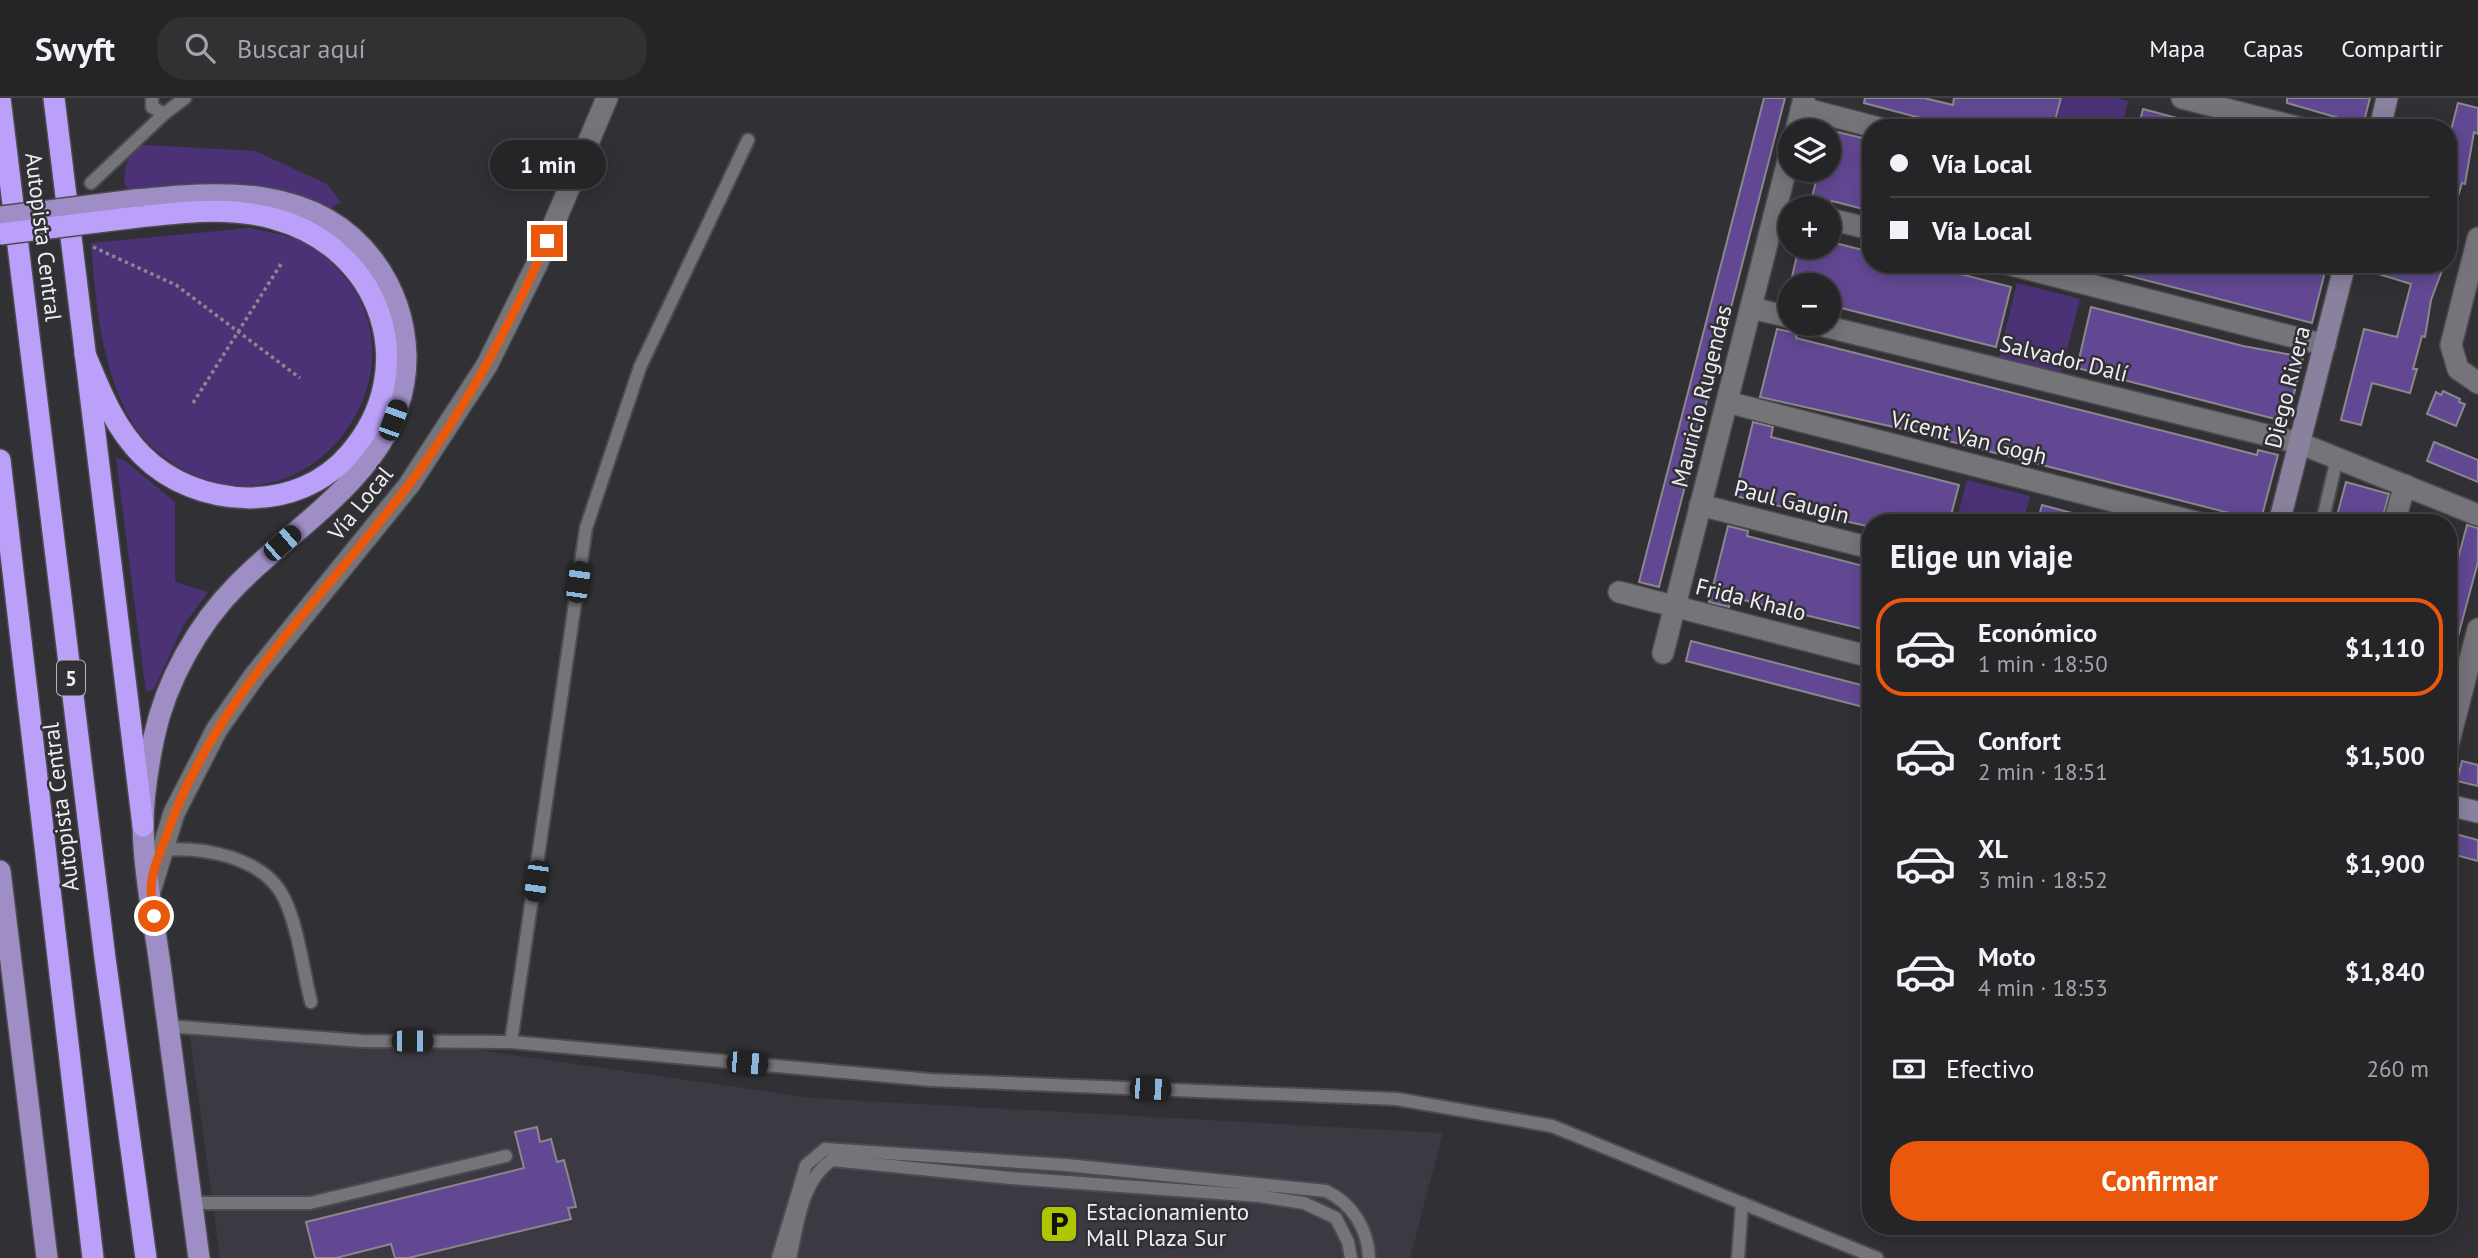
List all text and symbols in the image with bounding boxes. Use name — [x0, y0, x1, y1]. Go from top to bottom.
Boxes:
search box — [157, 17, 647, 80]
text: Swyft — [35, 27, 115, 70]
icon: search — [181, 29, 219, 67]
text: Buscar aquí — [237, 32, 365, 65]
text: Mapa — [2149, 33, 2205, 64]
text: Capas — [2243, 33, 2303, 64]
text: Compartir — [2341, 33, 2443, 64]
map controls — [1778, 119, 1841, 336]
button: layers — [1778, 119, 1841, 182]
callout: 1 min — [489, 139, 605, 188]
text: Vía Local — [1932, 147, 2031, 180]
text: 1 min — [520, 150, 576, 179]
street label: Autopista Central — [19, 151, 69, 323]
button: + — [1778, 196, 1841, 259]
text: Vía Local — [1932, 214, 2031, 247]
route end — [531, 225, 563, 257]
button: − — [1778, 273, 1841, 336]
street label: Mauricio Rugendas — [1664, 302, 1738, 490]
street label: Diego Rivera — [2258, 323, 2316, 451]
street label: Salvador Dalí — [1997, 328, 2131, 388]
car — [376, 397, 411, 443]
street label: Vicent Van Gogh — [1887, 403, 2050, 470]
street label: Vía Local — [321, 460, 399, 547]
street label: Paul Gaugin — [1731, 473, 1853, 529]
car — [260, 521, 305, 565]
text: Elige un viaje — [1890, 535, 2073, 577]
car — [565, 560, 592, 604]
street label: Frida Khalo — [1693, 571, 1809, 627]
icon: car — [1894, 616, 1957, 679]
text: Económico — [1978, 616, 2097, 649]
text: $1,110 — [2345, 631, 2425, 664]
text: 1 min · 18:50 — [1978, 649, 2108, 678]
road number: 5 — [57, 660, 85, 696]
street label: Autopista Central — [35, 721, 85, 893]
icon: car — [1894, 724, 1957, 787]
text: Confort — [1978, 724, 2061, 757]
text: $1,500 — [2345, 739, 2425, 772]
text: 2 min · 18:51 — [1978, 757, 2108, 786]
icon: car — [1894, 832, 1957, 895]
text: XL — [1978, 832, 2008, 865]
text: $1,900 — [2345, 847, 2425, 880]
car — [523, 859, 550, 903]
text: 3 min · 18:52 — [1978, 865, 2108, 894]
route start — [138, 900, 170, 932]
icon: car — [1894, 940, 1957, 1003]
text: Moto — [1978, 940, 2036, 973]
text: $1,840 — [2345, 955, 2425, 988]
text: 4 min · 18:53 — [1978, 973, 2108, 1002]
car — [392, 1031, 434, 1052]
icon: cash — [1890, 1050, 1928, 1088]
car — [726, 1051, 769, 1075]
text: Efectivo — [1946, 1052, 2035, 1085]
text: 260 m — [2367, 1054, 2429, 1083]
car — [1129, 1078, 1172, 1100]
button: Confirmar — [1890, 1141, 2429, 1221]
place label: Estacionamiento Mall Plaza Sur — [1086, 1197, 1249, 1252]
parking icon: Estacionamiento Mall Plaza Sur — [1038, 1203, 1080, 1245]

